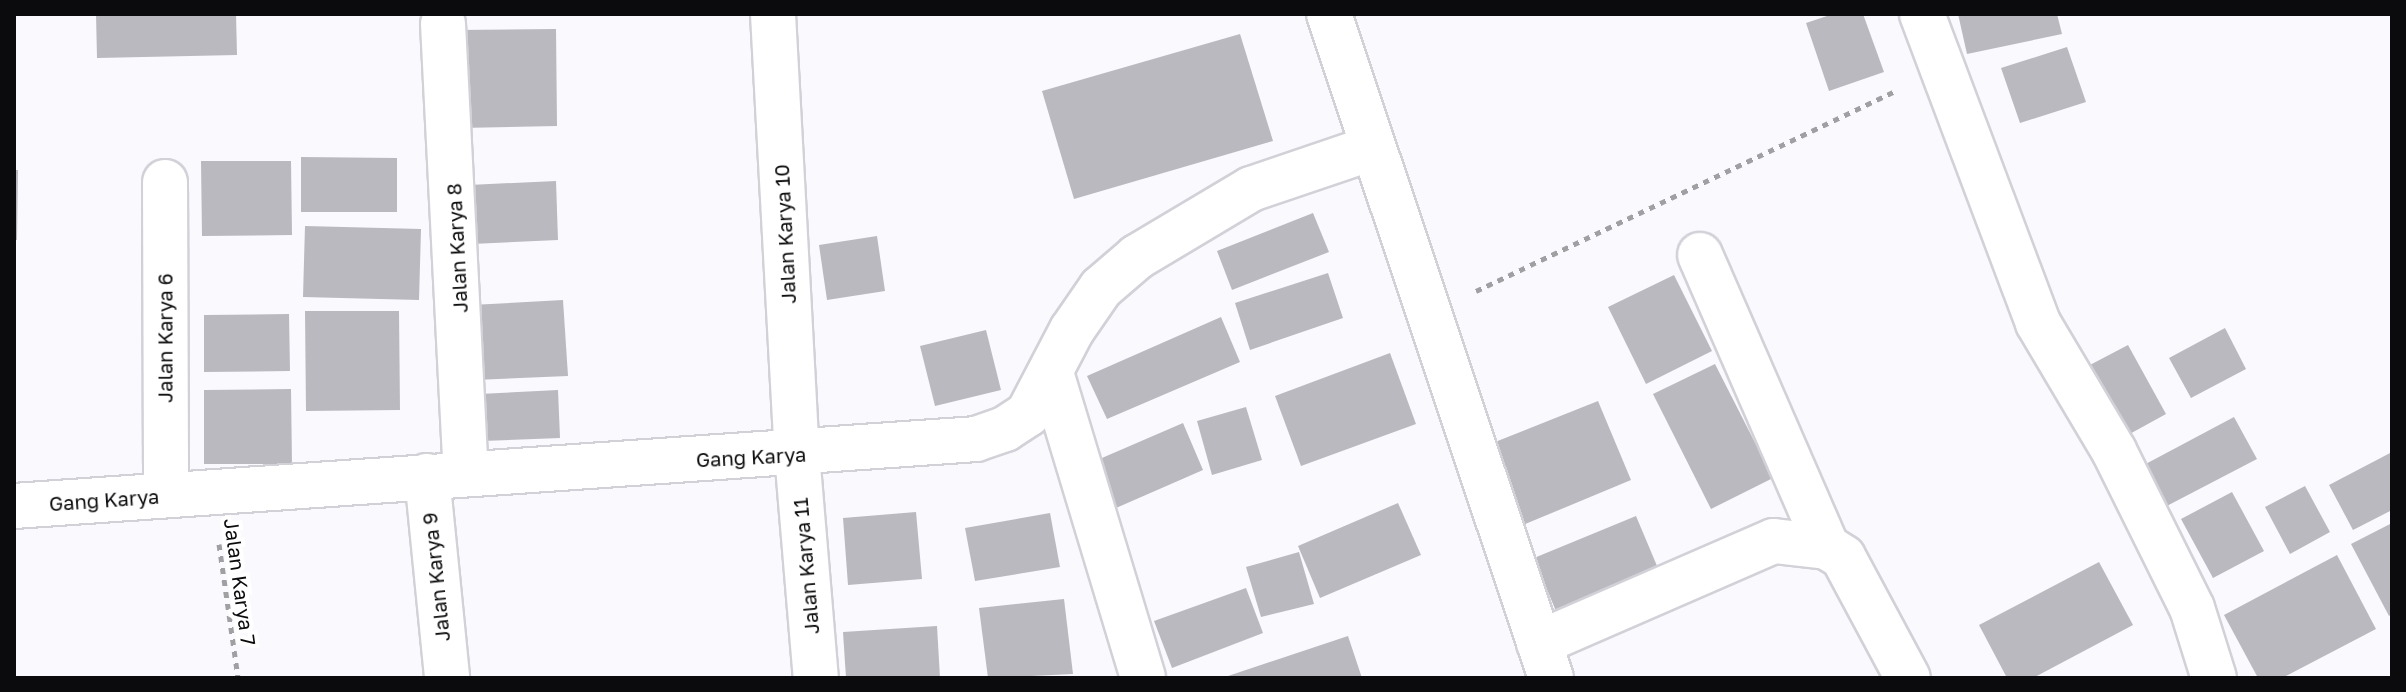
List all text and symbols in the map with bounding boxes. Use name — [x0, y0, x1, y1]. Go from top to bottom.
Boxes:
street label: Jalan Karya 10 — [769, 164, 801, 304]
street label: Jalan Karya 8 — [442, 183, 472, 313]
street label: Jalan Karya 6 — [153, 273, 177, 403]
street label: Gang Karya — [695, 442, 807, 472]
street label: Gang Karya — [48, 484, 160, 516]
street label: Jalan Karya 11 — [788, 497, 824, 635]
street label: Jalan Karya 9 — [417, 511, 455, 643]
street label: Jalan Karya 7 — [219, 517, 261, 647]

